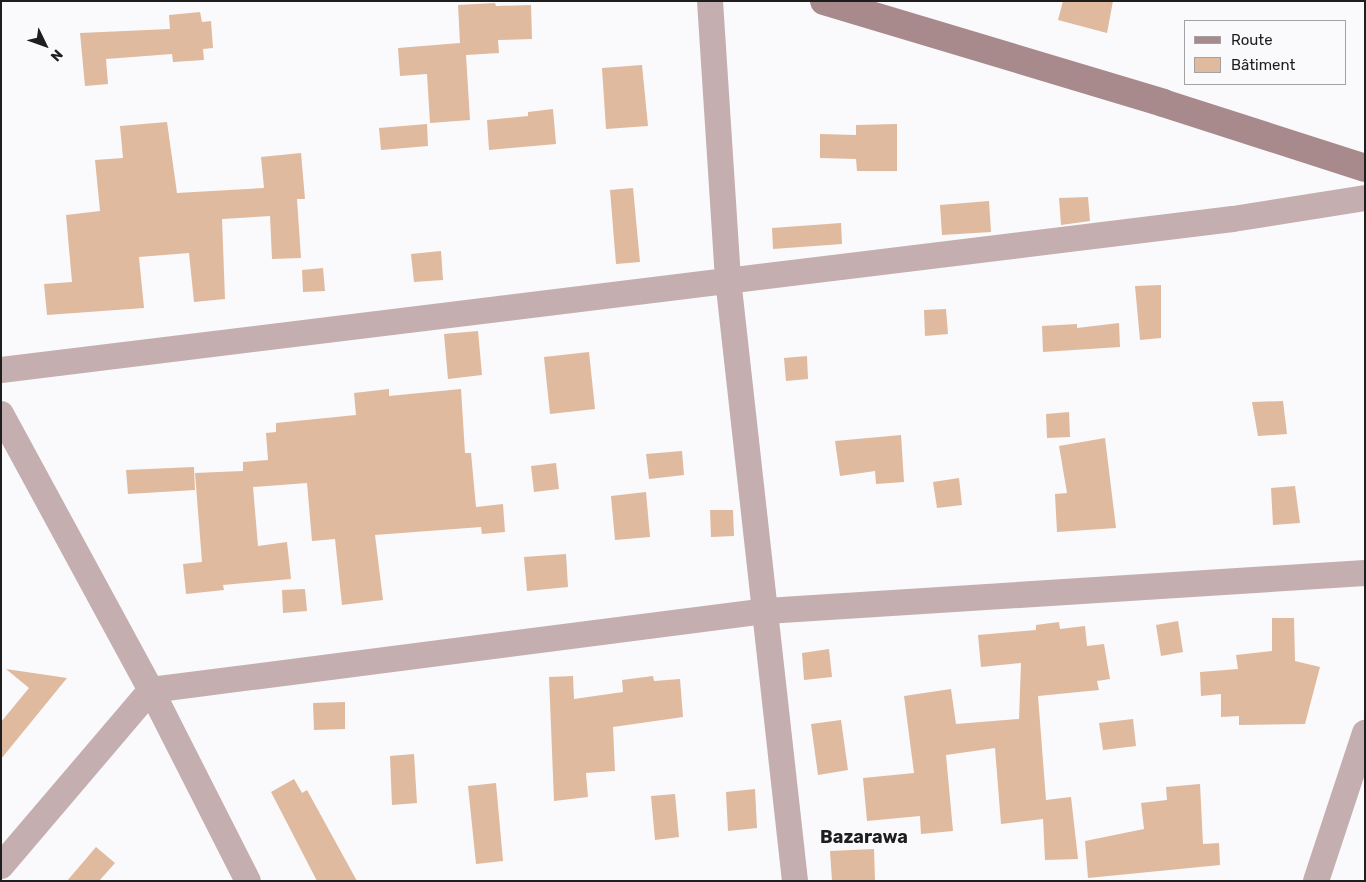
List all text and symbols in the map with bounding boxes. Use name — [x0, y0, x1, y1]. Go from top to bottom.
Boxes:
north arrow — [20, 20, 70, 70]
legend — [1184, 20, 1346, 85]
text: Route — [1231, 31, 1273, 49]
text: N — [47, 46, 66, 65]
text: Bâtiment — [1231, 56, 1295, 74]
district label: Bazarawa — [820, 826, 908, 848]

